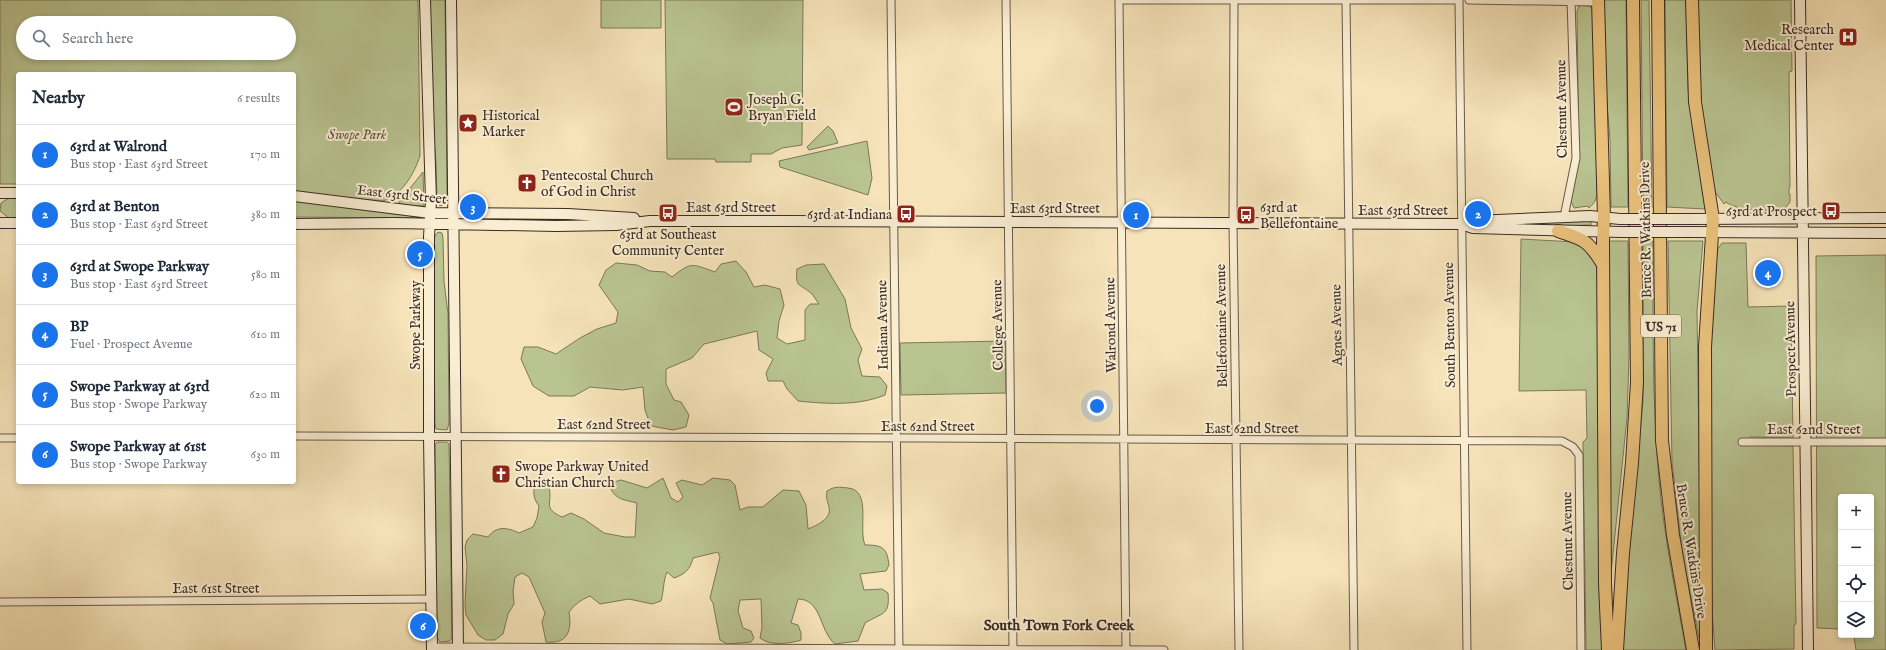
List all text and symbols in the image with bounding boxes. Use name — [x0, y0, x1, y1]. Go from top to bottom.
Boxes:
search box — [16, 16, 296, 60]
place label: Research Medical Center — [1744, 21, 1835, 55]
hospital icon: Research Medical Center — [1837, 26, 1859, 48]
icon: search — [30, 27, 52, 49]
text: Search here — [62, 29, 133, 48]
street label: Chestnut Avenue — [1552, 59, 1572, 159]
text: Nearby — [32, 88, 85, 109]
text: 6 results — [237, 90, 280, 107]
place label: Joseph G. Bryan Field — [746, 91, 817, 125]
sports icon: Joseph G. Bryan Field — [723, 96, 745, 118]
place label: Historical Marker — [482, 107, 540, 141]
place icon: Historical Marker — [457, 112, 479, 134]
park label: Swope Park — [328, 126, 387, 144]
text: 63rd at Walrond — [70, 137, 167, 156]
text: 1 — [43, 146, 47, 163]
text: 170 m — [250, 146, 280, 163]
text: Bus stop · East 63rd Street — [70, 156, 208, 173]
street label: Bruce R. Watkins Drive — [1636, 161, 1656, 298]
place label: Pentecostal Church of God in Christ — [541, 167, 654, 201]
church icon: Pentecostal Church of God in Christ — [516, 172, 538, 194]
street label: East 63rd Street — [356, 181, 448, 209]
pin: 3 — [460, 192, 486, 222]
text: 63rd at Benton — [70, 197, 160, 216]
street label: East 63rd Street — [686, 199, 776, 217]
place label: 63rd at Bellefontaine — [1260, 199, 1339, 233]
pin: 2 — [1465, 199, 1491, 229]
street label: East 63rd Street — [1010, 200, 1100, 218]
pin: 1 — [1123, 200, 1149, 230]
bus stop icon: 63rd at Prospect — [1820, 200, 1842, 222]
bus stop icon: 63rd at Southeast Community Center — [657, 202, 679, 224]
street label: East 63rd Street — [1358, 202, 1448, 220]
bus stop icon: 63rd at Indiana — [895, 203, 917, 225]
place label: 63rd at Prospect — [1726, 203, 1817, 221]
bus stop icon: 63rd at Bellefontaine — [1235, 204, 1257, 226]
text: 2 — [42, 206, 48, 223]
text: 380 m — [251, 206, 280, 223]
place label: 63rd at Indiana — [807, 206, 893, 224]
text: Bus stop · East 63rd Street — [70, 216, 208, 233]
place label: 63rd at Southeast Community Center — [612, 226, 724, 260]
pin: 5 — [407, 239, 433, 269]
text: 63rd at Swope Parkway — [70, 257, 209, 276]
pin: 4 — [1755, 258, 1781, 288]
street label: South Benton Avenue — [1440, 261, 1460, 388]
street label: Bellefontaine Avenue — [1212, 263, 1232, 388]
text: 3 — [43, 266, 47, 283]
text: 580 m — [251, 266, 280, 283]
text: Bus stop · East 63rd Street — [70, 276, 208, 293]
street label: Walrond Avenue — [1101, 276, 1121, 373]
street label: Indiana Avenue — [873, 279, 893, 370]
street label: College Avenue — [988, 279, 1008, 371]
street label: Swope Parkway — [407, 280, 425, 370]
street label: Agnes Avenue — [1327, 283, 1347, 367]
street label: Prospect Avenue — [1781, 300, 1801, 397]
road number: US 71 — [1641, 315, 1681, 337]
text: BP — [70, 317, 89, 336]
text: 4 — [42, 326, 48, 343]
text: 610 m — [251, 326, 280, 343]
text: Fuel · Prospect Avenue — [70, 336, 192, 353]
text: Swope Parkway at 63rd — [70, 377, 209, 396]
text: 5 — [43, 386, 47, 403]
text: 620 m — [249, 386, 280, 403]
text: Bus stop · Swope Parkway — [70, 396, 207, 413]
your location — [1087, 396, 1107, 416]
street label: East 62nd Street — [557, 416, 651, 434]
street label: East 62nd Street — [881, 418, 975, 436]
street label: East 62nd Street — [1205, 420, 1299, 438]
street label: East 62nd Street — [1767, 421, 1861, 439]
text: Swope Parkway at 61st — [70, 437, 206, 456]
text: 6 — [42, 446, 48, 463]
text: 630 m — [250, 446, 280, 463]
text: Bus stop · Swope Parkway — [70, 456, 207, 473]
place label: Swope Parkway United Christian Church — [515, 458, 649, 492]
church icon: Swope Parkway United Christian Church — [490, 463, 512, 485]
street label: Bruce R. Watkins Drive — [1671, 482, 1711, 621]
street label: Chestnut Avenue — [1558, 491, 1578, 591]
map controls — [1838, 494, 1874, 638]
button: + — [1838, 494, 1874, 530]
button: − — [1838, 530, 1874, 566]
button: locate — [1838, 566, 1874, 602]
street label: East 61st Street — [172, 580, 260, 598]
button: layers — [1838, 602, 1874, 638]
pin: 6 — [410, 611, 436, 641]
district label: South Town Fork Creek — [984, 616, 1135, 635]

